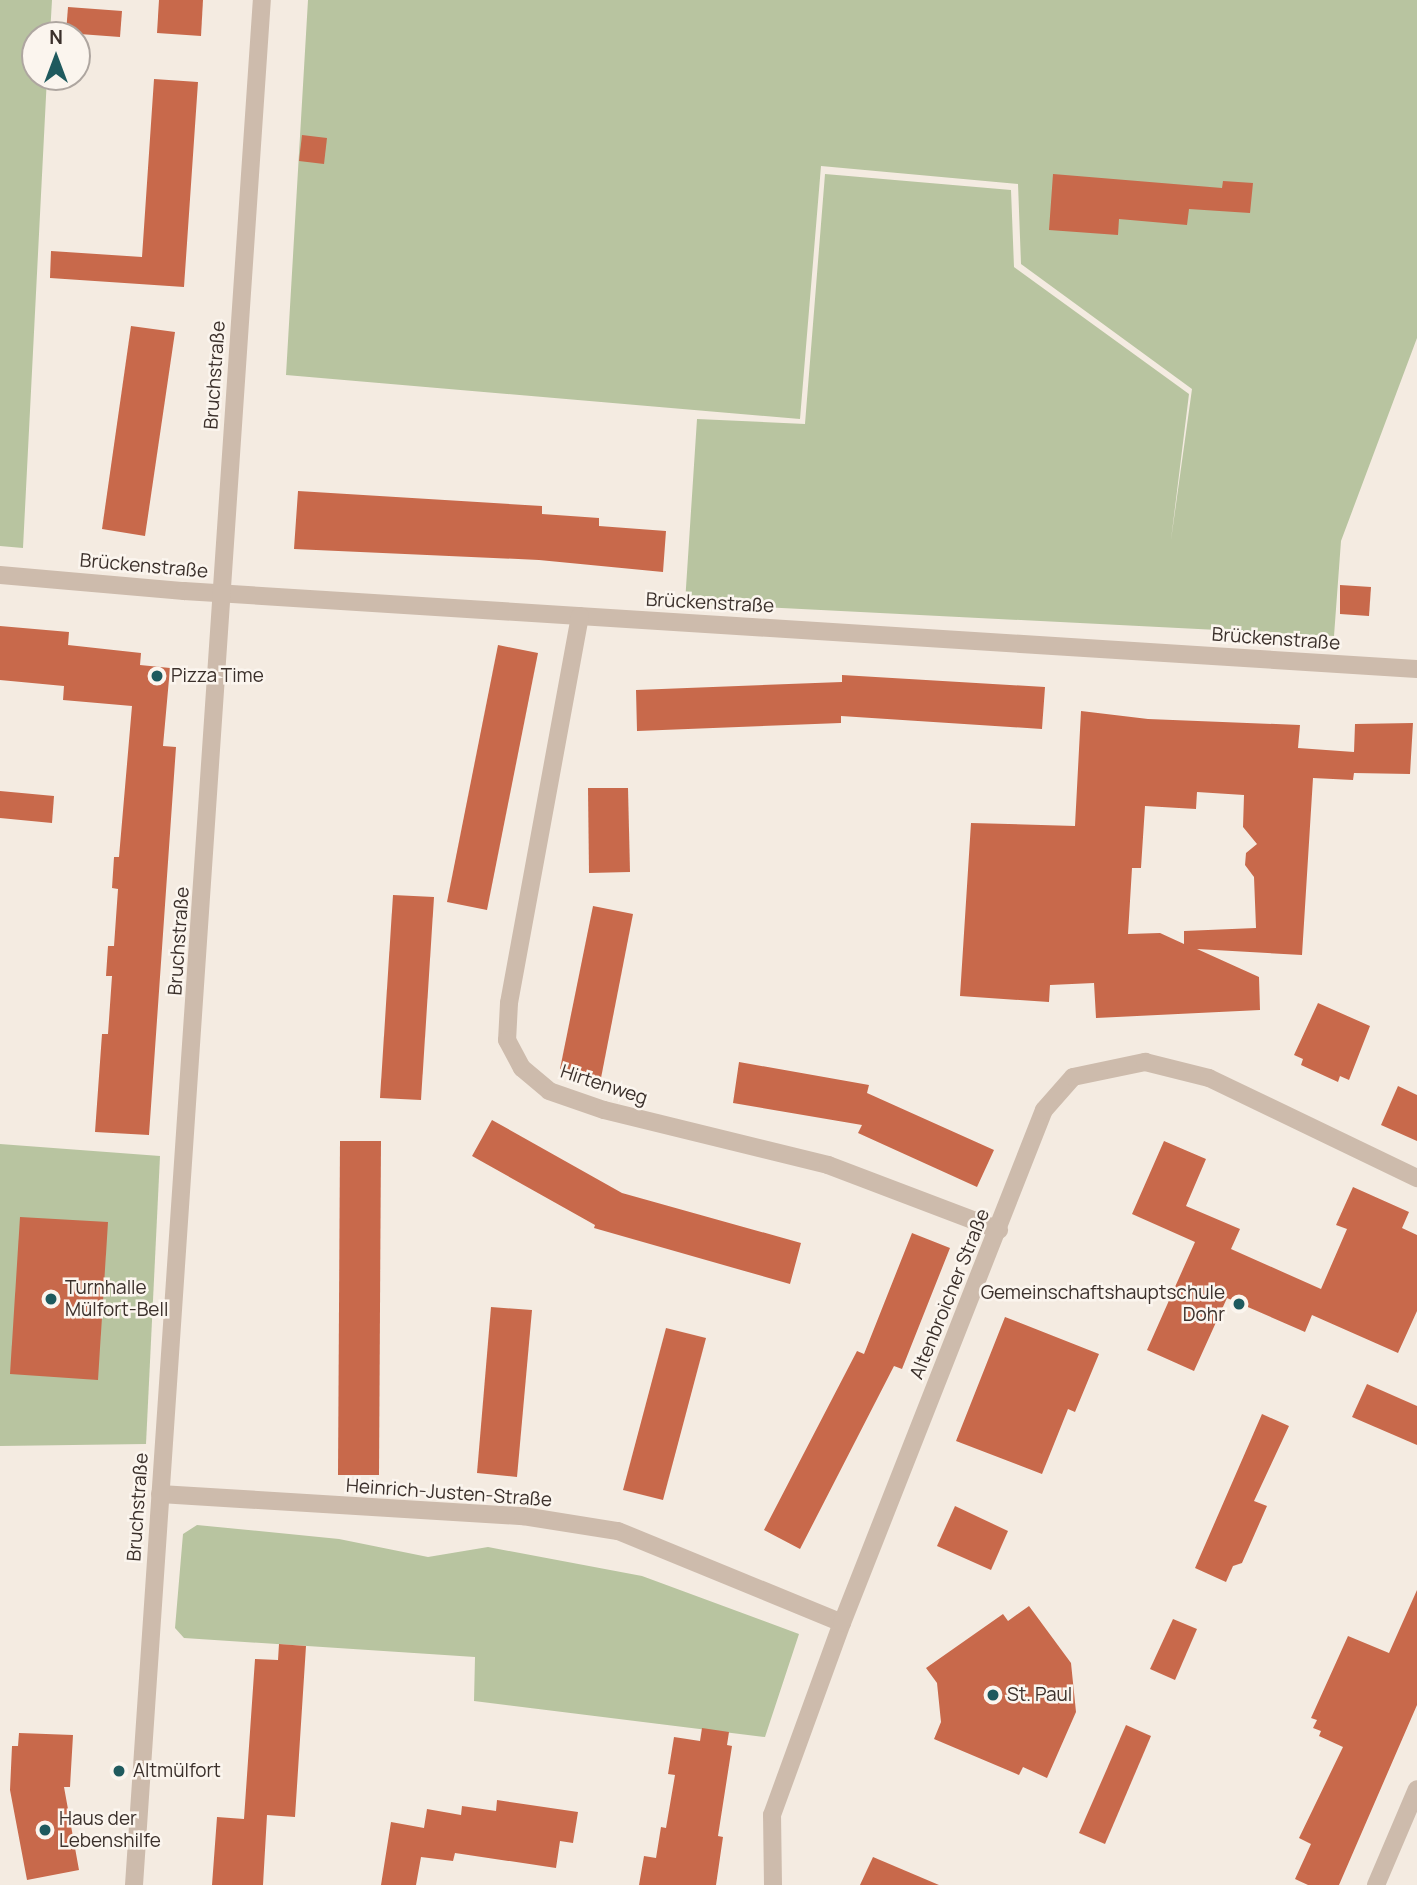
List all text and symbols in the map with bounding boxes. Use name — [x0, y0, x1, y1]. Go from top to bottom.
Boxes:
north arrow — [21, 21, 91, 91]
text: N — [49, 24, 63, 50]
street label: Bruchstraße — [200, 320, 230, 430]
street label: Brückenstraße — [79, 549, 209, 583]
street label: Brückenstraße — [645, 588, 775, 618]
street label: Brückenstraße — [1211, 623, 1341, 655]
place label: Pizza Time — [171, 665, 264, 687]
marker: Pizza Time — [149, 668, 165, 684]
street label: Bruchstraße — [164, 886, 194, 996]
street label: Hirtenweg — [558, 1060, 650, 1110]
street label: Altenbroicher Straße — [905, 1205, 995, 1383]
place label: Turnhalle Mülfort-Bell — [65, 1277, 168, 1321]
place label: Gemeinschaftshauptschule Dohr — [981, 1282, 1225, 1326]
marker: Turnhalle Mülfort-Bell — [43, 1291, 59, 1307]
marker: Gemeinschaftshauptschule Dohr — [1231, 1296, 1247, 1312]
street label: Bruchstraße — [123, 1452, 153, 1562]
street label: Heinrich-Justen-Straße — [345, 1474, 553, 1512]
place label: St. Paul — [1007, 1684, 1072, 1706]
marker: St. Paul — [985, 1687, 1001, 1703]
place label: Altmülfort — [133, 1760, 221, 1782]
marker: Altmülfort — [111, 1763, 127, 1779]
place label: Haus der Lebenshilfe — [59, 1808, 161, 1852]
marker: Haus der Lebenshilfe — [37, 1822, 53, 1838]

